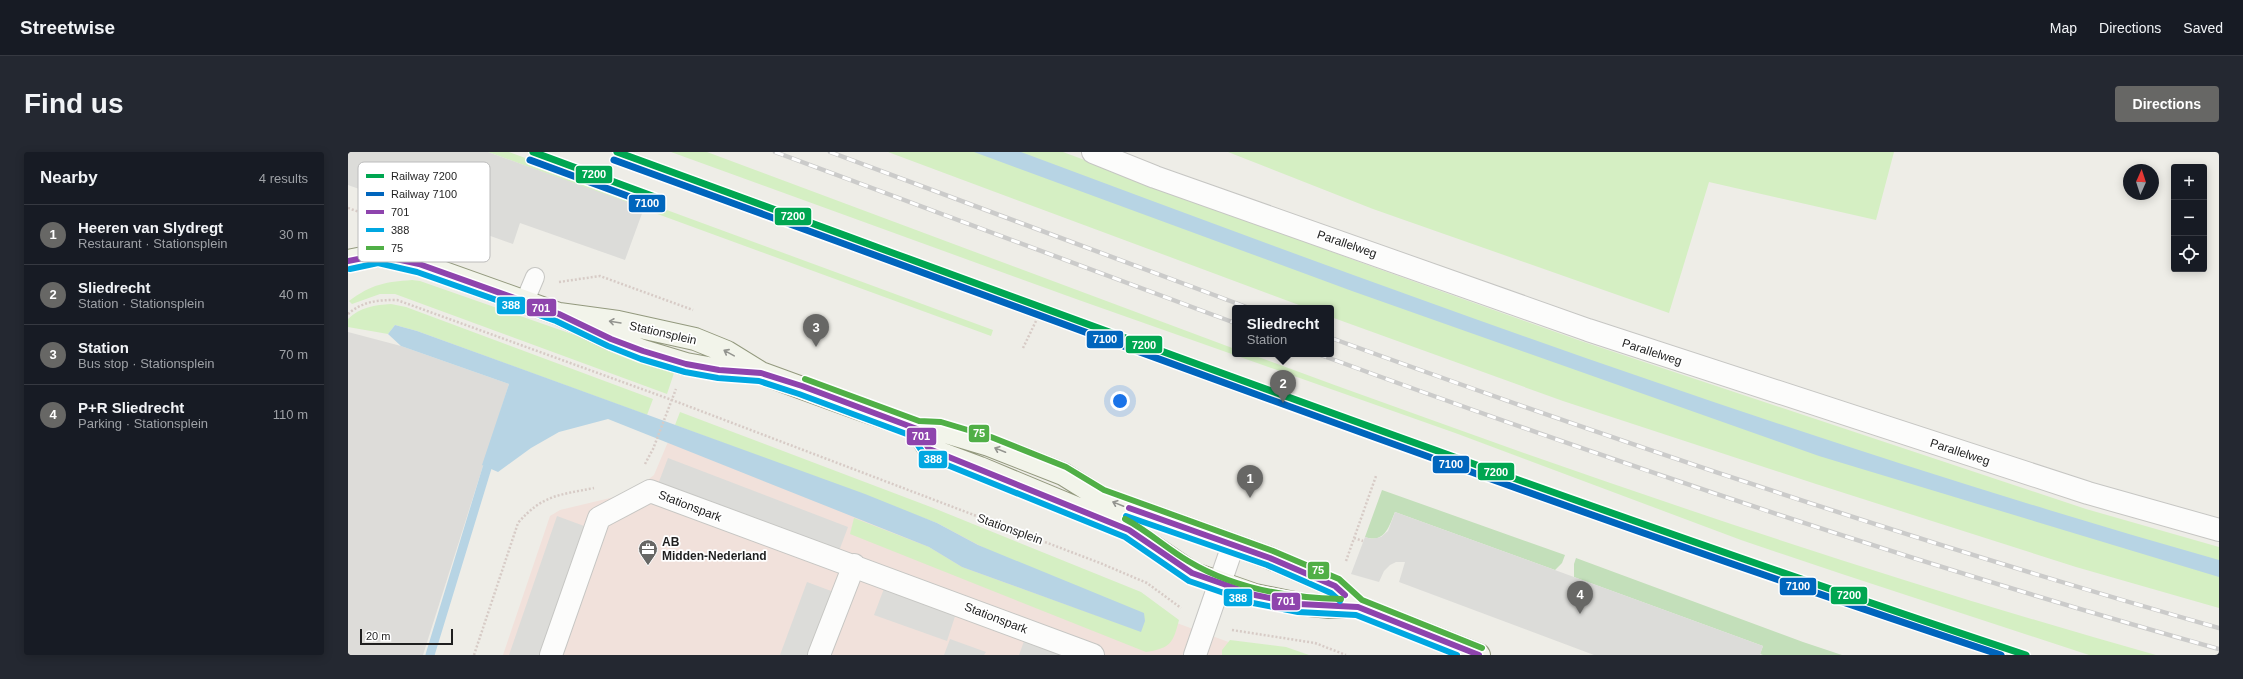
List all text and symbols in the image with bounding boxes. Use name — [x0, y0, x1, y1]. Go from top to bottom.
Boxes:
text: Streetwise — [20, 17, 115, 38]
text: Map — [2050, 20, 2077, 36]
text: Directions — [2099, 20, 2161, 36]
text: Saved — [2183, 20, 2223, 36]
button: Directions — [2115, 86, 2219, 122]
text: Find us — [24, 88, 124, 119]
legend — [358, 162, 490, 262]
north arrow — [2123, 164, 2159, 200]
map controls — [2171, 164, 2207, 272]
button: + — [2171, 164, 2207, 200]
line badge: 7200 — [575, 165, 613, 184]
text: Nearby — [40, 168, 98, 187]
text: 7200 — [582, 168, 606, 180]
text: Railway 7200 — [391, 170, 457, 182]
text: 4 results — [259, 171, 308, 186]
text: Railway 7100 — [391, 188, 457, 200]
line badge: 7100 — [628, 194, 666, 213]
text: 7100 — [635, 197, 659, 209]
button: − — [2171, 200, 2207, 236]
text: 701 — [391, 206, 409, 218]
line badge: 7200 — [774, 207, 812, 226]
text: 7200 — [781, 210, 805, 222]
text: Heeren van Slydregt — [78, 219, 223, 236]
text: 388 — [391, 224, 409, 236]
text: 1 — [49, 227, 57, 242]
text: 30 m — [279, 227, 308, 242]
street label: Parallelweg — [1315, 227, 1379, 261]
text: Restaurant · Stationsplein — [78, 236, 228, 251]
button: locate — [2171, 236, 2207, 272]
text: 75 — [391, 242, 403, 254]
text: Sliedrecht — [78, 279, 151, 296]
text: 2 — [49, 287, 57, 302]
text: 40 m — [279, 287, 308, 302]
text: Station · Stationsplein — [78, 296, 204, 311]
line badge: 388 — [496, 296, 526, 315]
line badge: 701 — [526, 298, 557, 317]
text: 388 — [502, 299, 520, 311]
text: 701 — [532, 302, 550, 314]
popup — [1232, 305, 1334, 357]
pin: 3 — [803, 314, 829, 347]
text: Sliedrecht — [1247, 315, 1319, 332]
one-way arrow — [609, 318, 622, 326]
street label: Stationsplein — [628, 318, 698, 348]
line badge: 7100 — [1086, 330, 1124, 349]
text: Station — [1247, 332, 1287, 347]
text: 7100 — [1093, 333, 1117, 345]
line badge: 7200 — [1125, 335, 1163, 354]
street label: Parallelweg — [1620, 336, 1684, 368]
text: Station — [78, 339, 129, 356]
text: 7200 — [1132, 339, 1156, 351]
text: 3 — [49, 347, 57, 362]
text: 70 m — [279, 347, 308, 362]
one-way arrow — [723, 349, 735, 357]
text: Bus stop · Stationsplein — [78, 356, 215, 371]
pin: 2 — [1270, 370, 1296, 403]
your location — [1110, 391, 1130, 411]
text: P+R Sliedrecht — [78, 399, 184, 416]
text: 4 — [49, 407, 57, 422]
text: 110 m — [273, 407, 308, 422]
text: Parking · Stationsplein — [78, 416, 208, 431]
line badge: 75 — [968, 424, 990, 443]
line badge: 701 — [906, 427, 937, 446]
text: 75 — [973, 427, 985, 439]
text: 701 — [912, 430, 930, 442]
street label: Parallelweg — [1928, 436, 1992, 468]
one-way arrow — [995, 445, 1007, 453]
line badge: 388 — [918, 450, 948, 469]
text: 388 — [924, 453, 942, 465]
line badge: 7100 — [1432, 455, 1470, 474]
text: 7100 — [1439, 458, 1463, 470]
line badge: 7200 — [1477, 462, 1515, 481]
pin: 1 — [1237, 465, 1263, 498]
text: 7200 — [1484, 466, 1508, 478]
street label: Stationspark — [656, 488, 725, 525]
one-way arrow — [1112, 499, 1124, 507]
street label: Stationsplein — [975, 511, 1045, 547]
place label: AB Midden-Nederland — [662, 535, 767, 563]
office icon: AB Midden-Nederland — [637, 538, 659, 566]
line badge: 75 — [1307, 561, 1330, 580]
text: 75 — [1312, 564, 1324, 576]
line badge: 7100 — [1779, 577, 1817, 596]
text: 7100 — [1786, 580, 1810, 592]
pin: 4 — [1567, 581, 1593, 614]
line badge: 7200 — [1830, 586, 1868, 605]
line badge: 388 — [1223, 588, 1253, 607]
text: 7200 — [1837, 589, 1861, 601]
text: 388 — [1229, 592, 1247, 604]
line badge: 701 — [1271, 592, 1301, 611]
text: 701 — [1277, 595, 1295, 607]
street label: Stationspark — [962, 600, 1031, 637]
scale bar — [360, 627, 453, 646]
text: 20 m — [366, 630, 390, 642]

